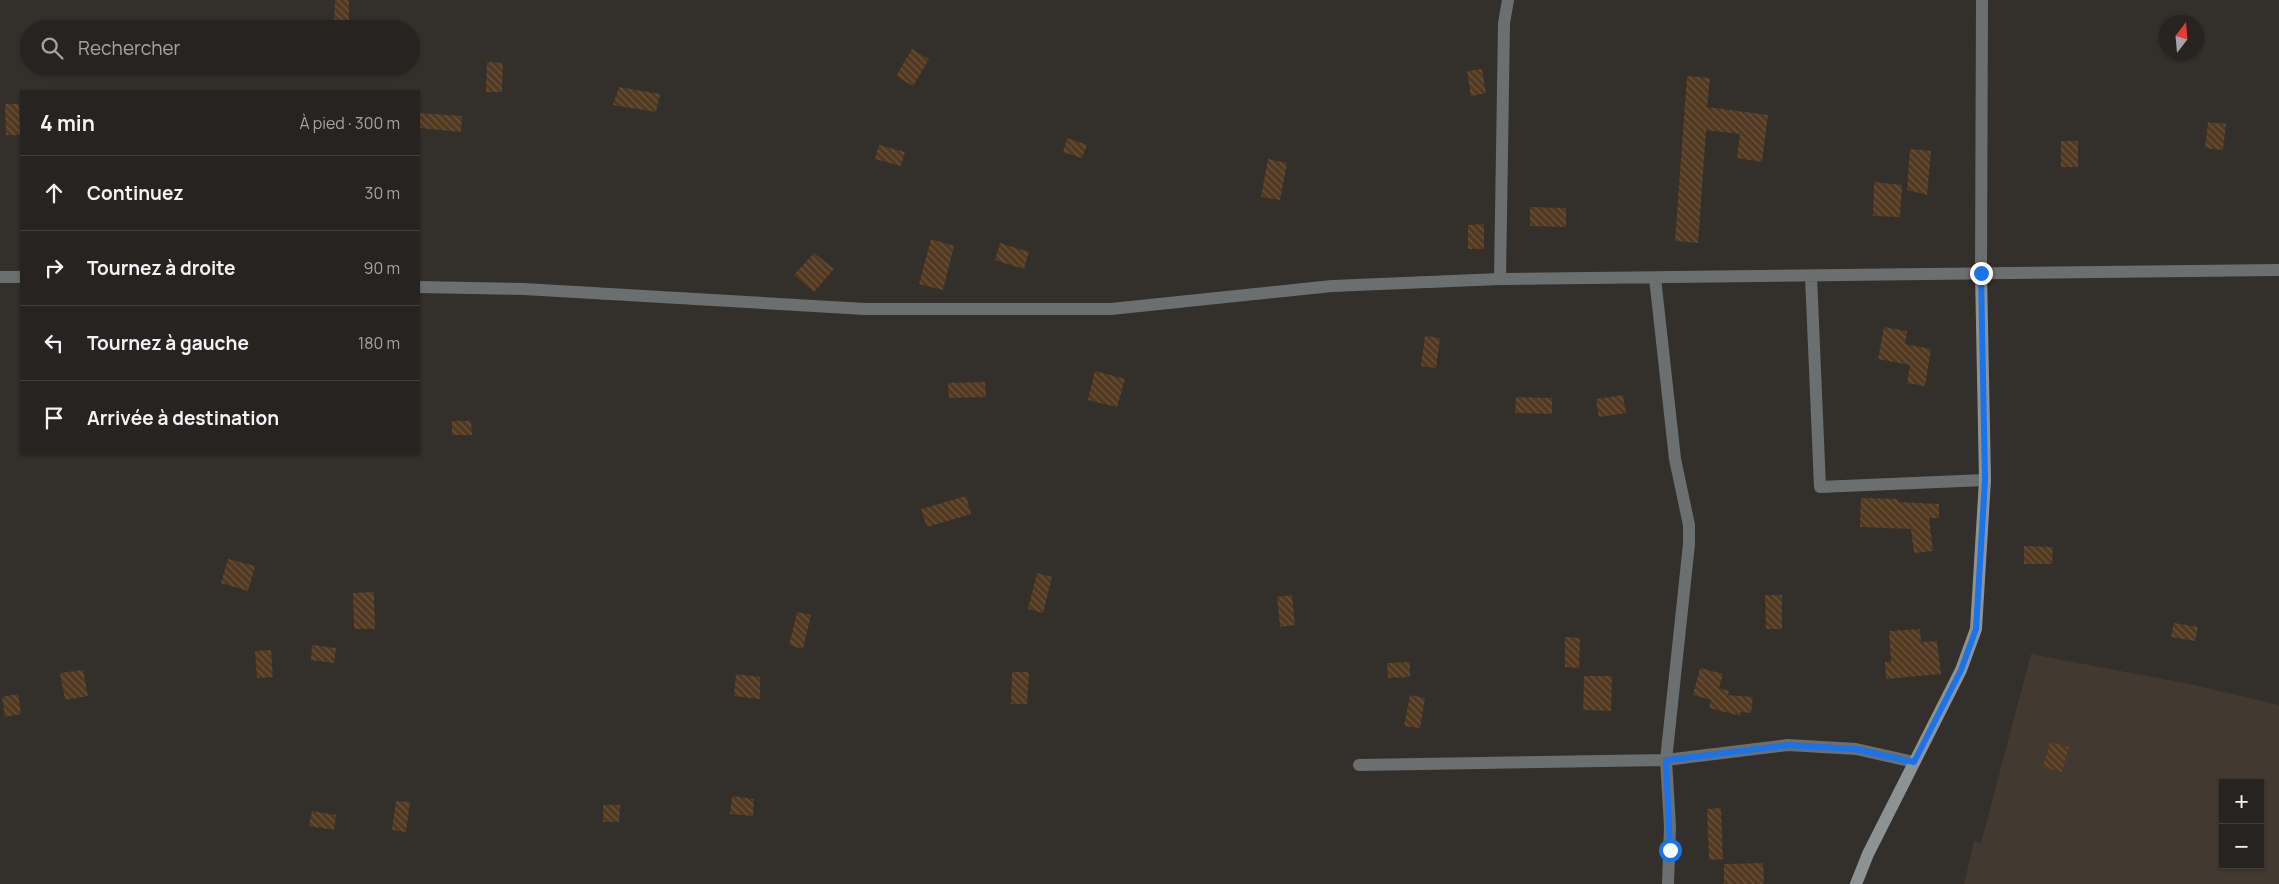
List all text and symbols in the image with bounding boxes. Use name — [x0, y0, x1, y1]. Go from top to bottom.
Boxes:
north arrow — [2159, 15, 2204, 60]
search box — [20, 20, 420, 75]
icon: search — [38, 34, 66, 62]
text: Rechercher — [78, 35, 180, 61]
text: 4 min — [40, 109, 95, 137]
text: À pied · 300 m — [299, 112, 400, 134]
icon: ahead — [40, 179, 68, 207]
text: Continuez — [87, 180, 184, 206]
text: 30 m — [365, 182, 400, 204]
icon: right — [40, 254, 68, 282]
text: Tournez à droite — [87, 255, 235, 281]
text: 90 m — [364, 257, 400, 279]
route end — [1970, 262, 1993, 285]
icon: left — [40, 329, 68, 357]
text: Tournez à gauche — [87, 330, 249, 356]
text: 180 m — [358, 332, 400, 354]
icon: arrive — [40, 404, 68, 432]
text: Arrivée à destination — [87, 405, 279, 431]
map controls — [2219, 779, 2264, 869]
button: + — [2219, 779, 2264, 824]
button: − — [2219, 824, 2264, 869]
route start — [1659, 839, 1682, 862]

